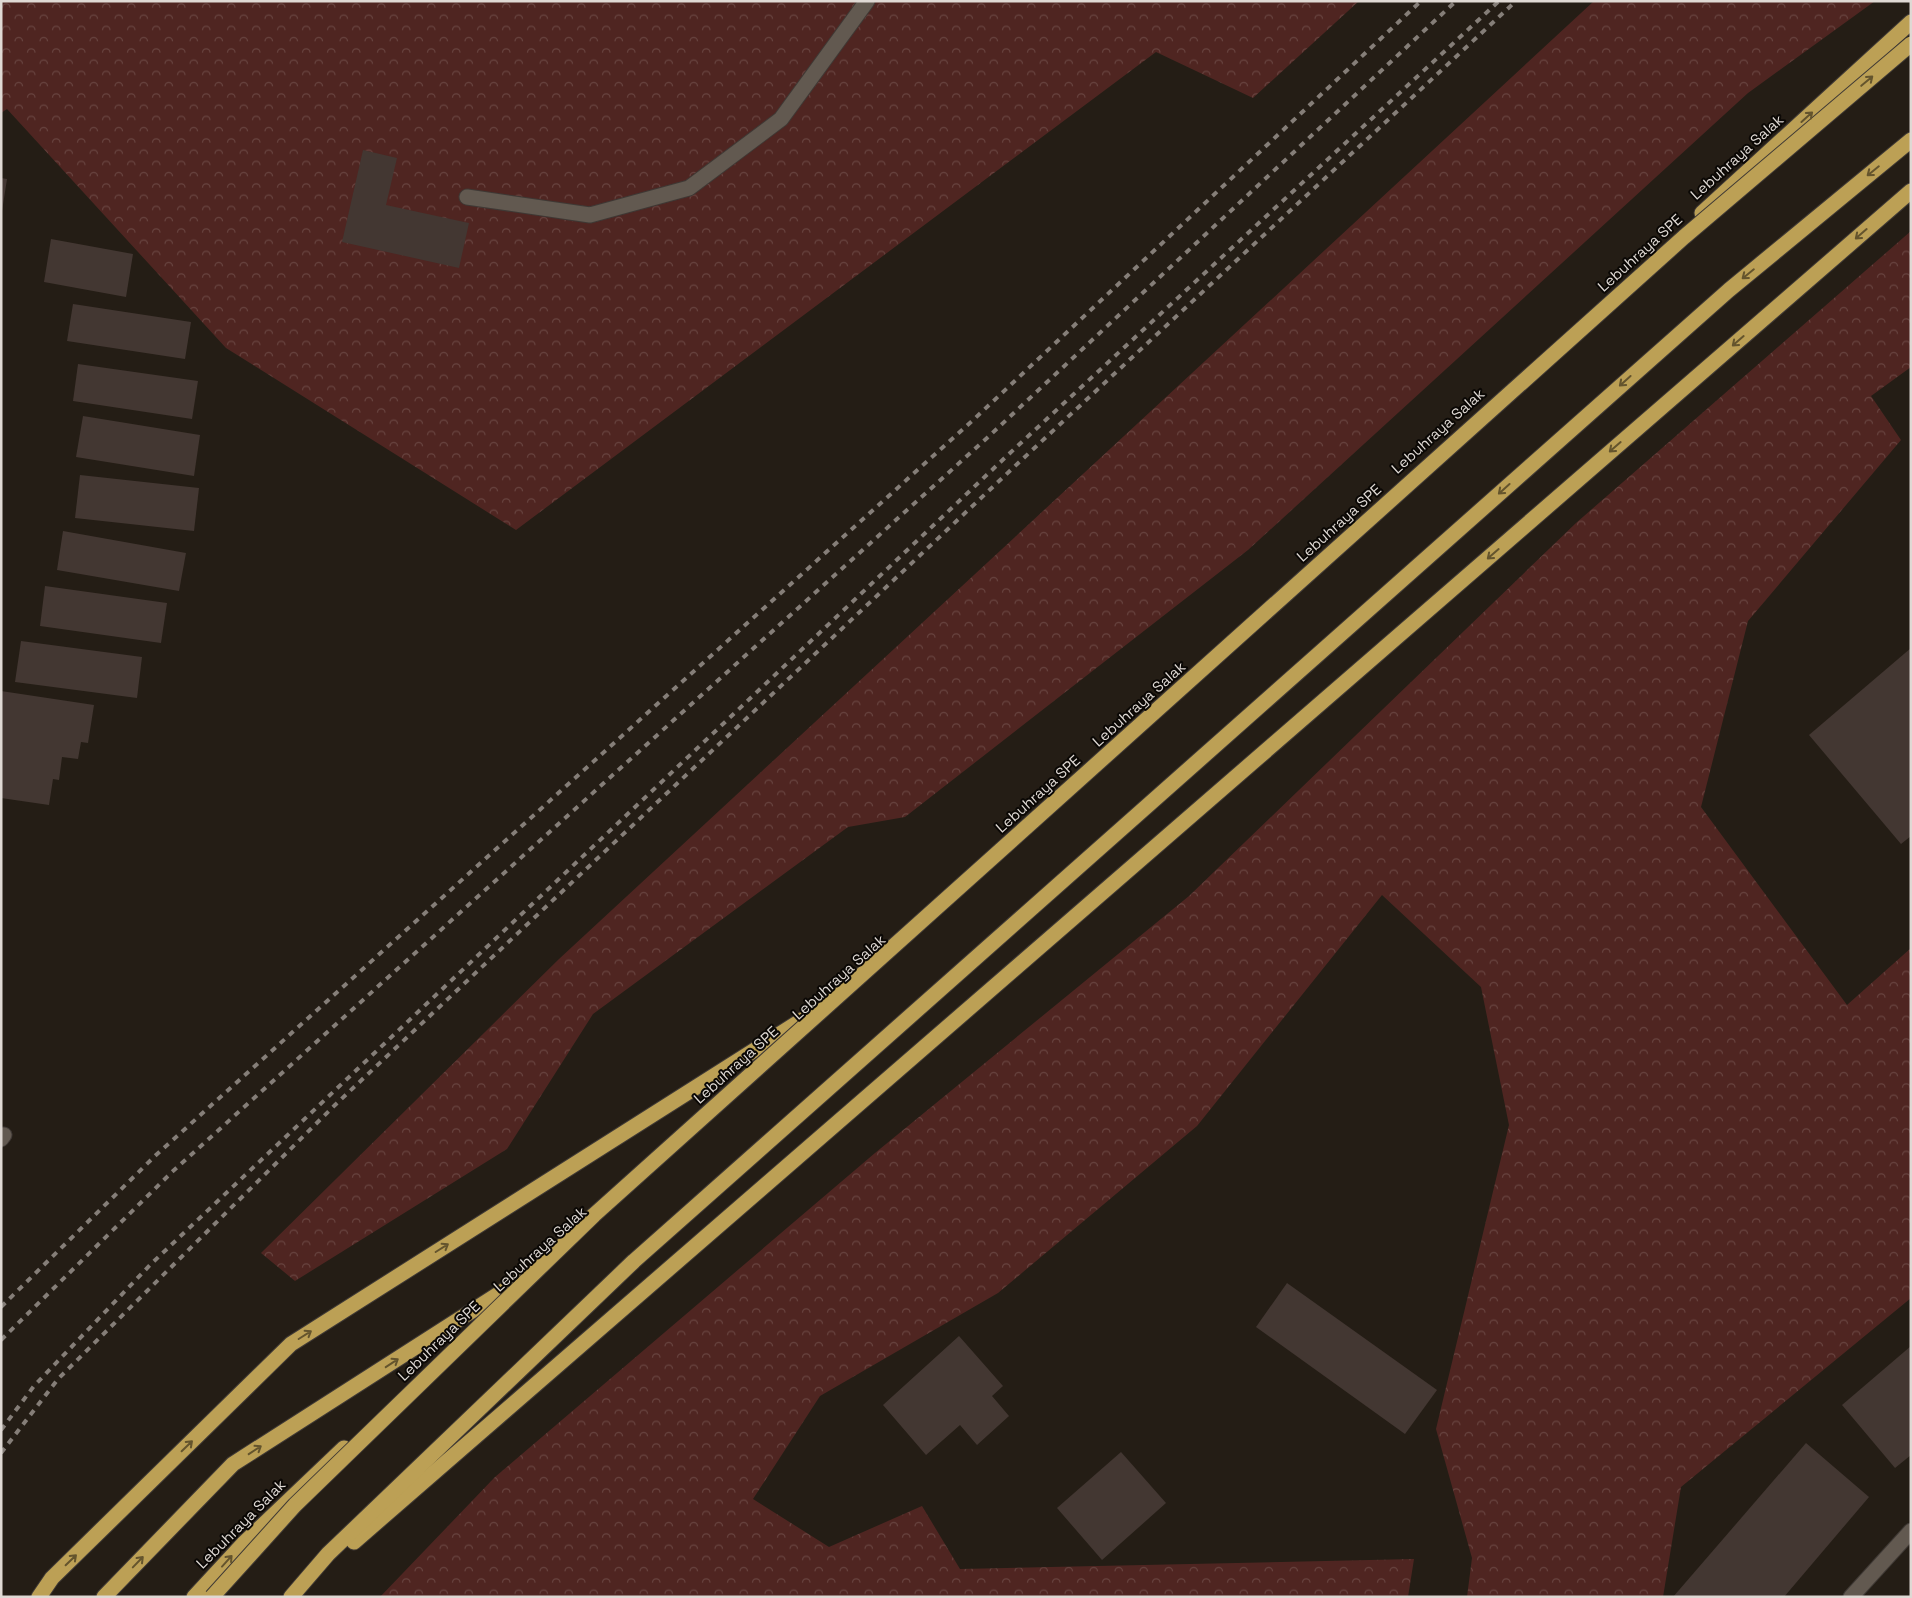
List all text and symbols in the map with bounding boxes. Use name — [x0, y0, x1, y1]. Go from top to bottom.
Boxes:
one-way arrow — [1861, 75, 1874, 86]
street label: Lebuhraya Salak — [1686, 110, 1787, 203]
one-way arrow — [1800, 111, 1813, 123]
one-way arrow — [1867, 166, 1880, 177]
street label: Lebuhraya SPE — [1593, 210, 1686, 296]
one-way arrow — [1854, 228, 1867, 240]
one-way arrow — [1741, 269, 1754, 280]
one-way arrow — [1732, 335, 1745, 346]
one-way arrow — [1619, 376, 1632, 387]
street label: Lebuhraya Salak — [1387, 384, 1488, 477]
one-way arrow — [1609, 442, 1622, 453]
street label: Lebuhraya SPE — [1292, 480, 1385, 566]
one-way arrow — [1497, 483, 1510, 495]
one-way arrow — [1486, 548, 1499, 560]
street label: Lebuhraya Salak — [1088, 657, 1189, 750]
street label: Lebuhraya SPE — [991, 751, 1084, 837]
street label: Lebuhraya Salak — [788, 930, 889, 1023]
street label: Lebuhraya SPE — [689, 1022, 782, 1108]
street label: Lebuhraya Salak — [489, 1202, 590, 1295]
one-way arrow — [435, 1243, 449, 1254]
street label: Lebuhraya SPE — [393, 1297, 484, 1385]
one-way arrow — [297, 1330, 311, 1340]
one-way arrow — [384, 1357, 398, 1367]
one-way arrow — [180, 1441, 192, 1453]
one-way arrow — [247, 1445, 261, 1455]
street label: Lebuhraya Salak — [192, 1475, 289, 1572]
one-way arrow — [64, 1554, 77, 1566]
one-way arrow — [221, 1554, 233, 1567]
one-way arrow — [132, 1556, 144, 1568]

